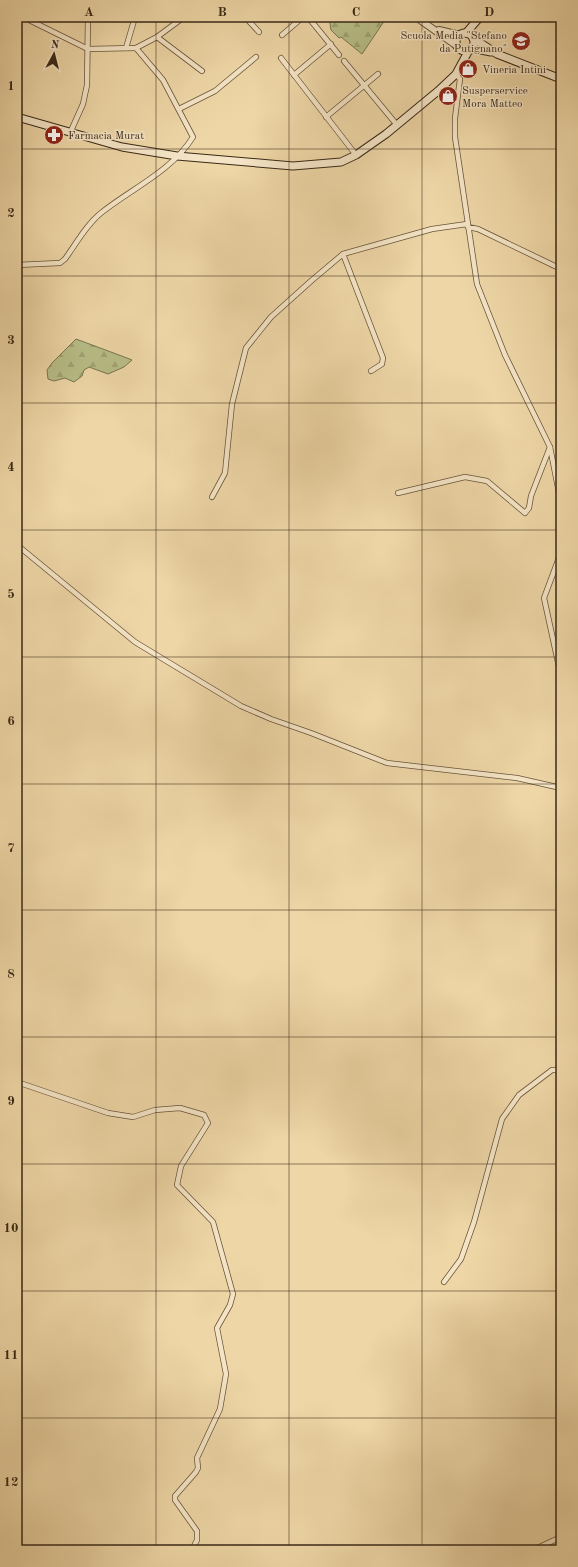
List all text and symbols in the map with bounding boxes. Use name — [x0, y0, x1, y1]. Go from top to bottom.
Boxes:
text: A — [84, 6, 94, 19]
text: B — [217, 6, 227, 19]
text: C — [352, 6, 360, 19]
text: D — [484, 6, 494, 19]
school or university icon: Scuola Media "Stefano da Putignano" — [510, 30, 532, 52]
place label: Scuola Media "Stefano da Putignano" — [401, 31, 507, 55]
north arrow — [34, 34, 74, 74]
text: N — [50, 40, 60, 52]
shop icon: Vineria Intini — [457, 58, 479, 80]
place label: Vineria Intini — [482, 65, 546, 76]
text: 1 — [7, 80, 15, 93]
shop icon: Susperservice Mora Matteo — [437, 85, 459, 107]
place label: Susperservice Mora Matteo — [462, 86, 528, 110]
pharmacy icon: Farmacia Murat — [43, 124, 65, 146]
place label: Farmacia Murat — [68, 131, 144, 142]
text: 2 — [7, 207, 15, 220]
text: 3 — [7, 334, 15, 347]
text: 4 — [7, 461, 15, 474]
text: 5 — [7, 588, 15, 601]
text: 6 — [7, 715, 15, 728]
text: 7 — [7, 842, 15, 855]
text: 8 — [7, 968, 15, 981]
text: 9 — [7, 1095, 15, 1108]
text: 10 — [3, 1222, 19, 1235]
text: 11 — [3, 1349, 19, 1362]
text: 12 — [3, 1476, 19, 1489]

